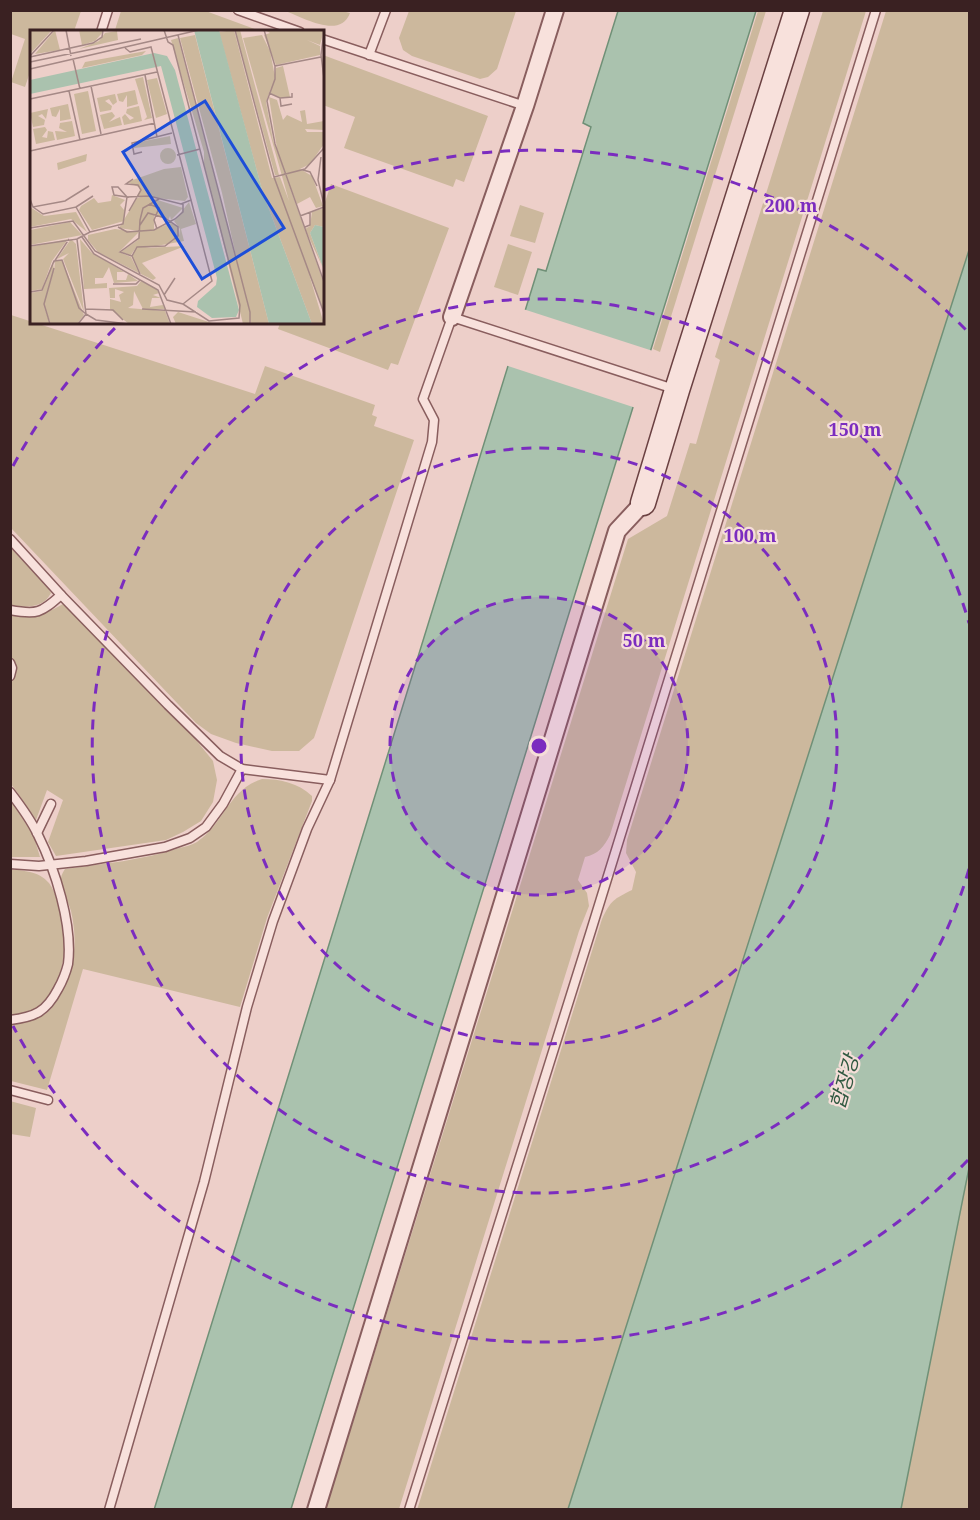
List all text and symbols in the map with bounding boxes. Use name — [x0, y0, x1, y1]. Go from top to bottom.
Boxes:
inset map — [30, 30, 324, 324]
text: 200 m — [765, 193, 818, 217]
text: 150 m — [829, 417, 882, 441]
text: 100 m — [724, 523, 777, 547]
text: 50 m — [623, 628, 666, 652]
centre of rings — [529, 736, 549, 756]
water label: 합장강 — [823, 1049, 865, 1112]

